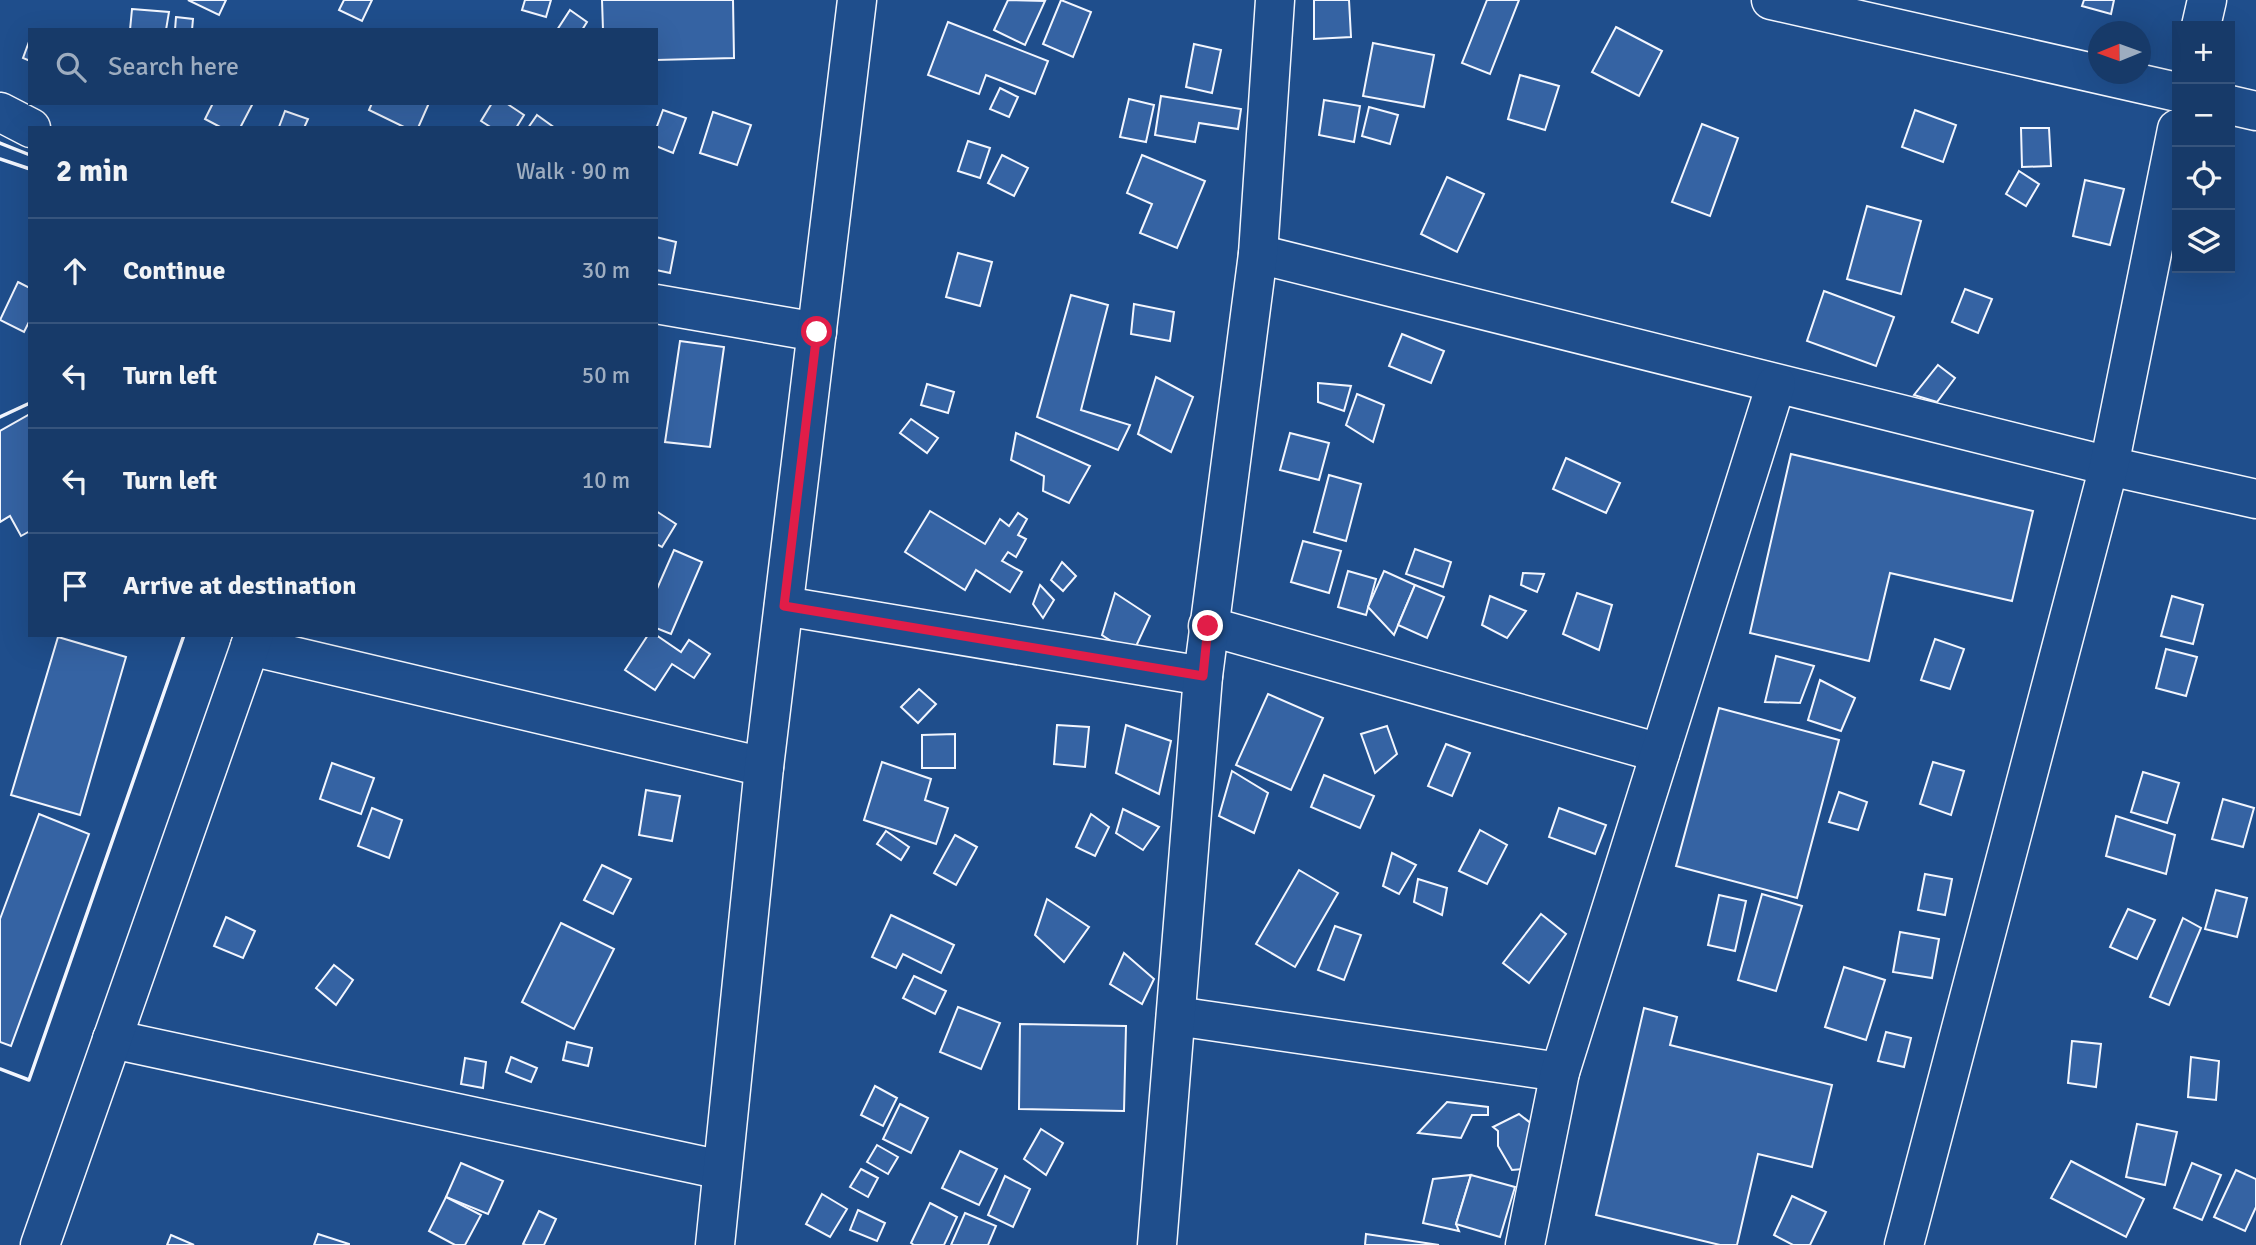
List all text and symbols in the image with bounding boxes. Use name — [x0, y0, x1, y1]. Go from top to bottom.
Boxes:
north arrow — [2088, 21, 2151, 84]
map controls — [2172, 21, 2235, 273]
button: + — [2172, 21, 2235, 84]
search box — [28, 28, 658, 105]
icon: search — [52, 48, 90, 86]
text: Search here — [108, 51, 239, 83]
button: − — [2172, 84, 2235, 147]
button: locate — [2172, 147, 2235, 210]
text: 2 min — [56, 153, 128, 190]
text: Walk · 90 m — [516, 157, 630, 186]
button: layers — [2172, 210, 2235, 273]
icon: ahead — [56, 252, 94, 290]
text: Continue — [123, 255, 225, 287]
text: 30 m — [582, 256, 630, 285]
route start — [801, 316, 832, 347]
icon: left — [56, 357, 94, 395]
text: Turn left — [123, 360, 217, 392]
text: 50 m — [582, 361, 630, 390]
icon: left — [56, 462, 94, 500]
text: Turn left — [123, 465, 217, 497]
text: 10 m — [582, 466, 630, 495]
icon: arrive — [56, 567, 94, 605]
text: Arrive at destination — [123, 570, 356, 602]
route end — [1192, 610, 1223, 641]

